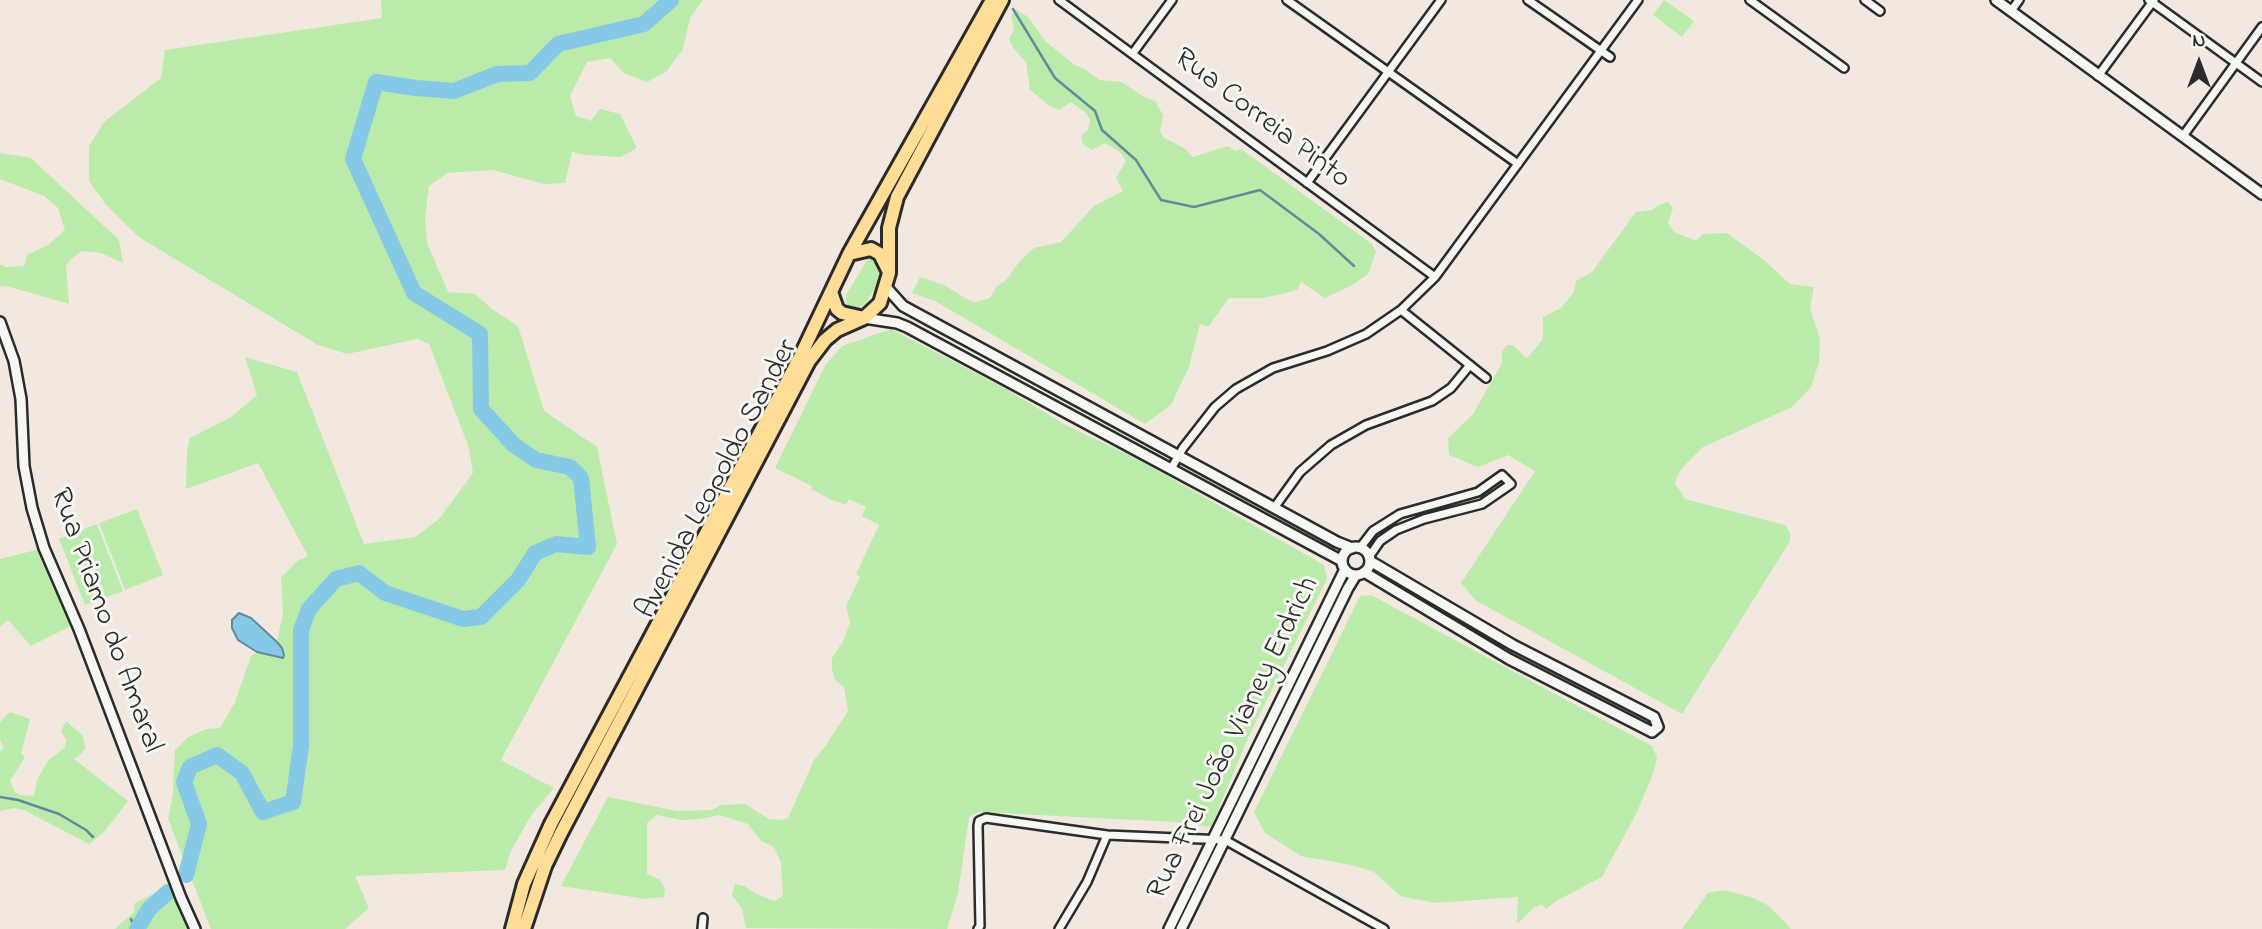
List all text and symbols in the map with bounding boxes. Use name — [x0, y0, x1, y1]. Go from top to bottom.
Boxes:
north arrow — [2164, 28, 2234, 98]
text: N — [2193, 28, 2205, 55]
street label: Rua Correia Pinto — [1166, 42, 1356, 198]
street label: Avenida Leopoldo Sander — [630, 334, 808, 626]
street label: Rua Priamo do Amaral — [39, 484, 169, 758]
street label: Rua Frei João Vianey Erdrich — [1141, 572, 1329, 906]

